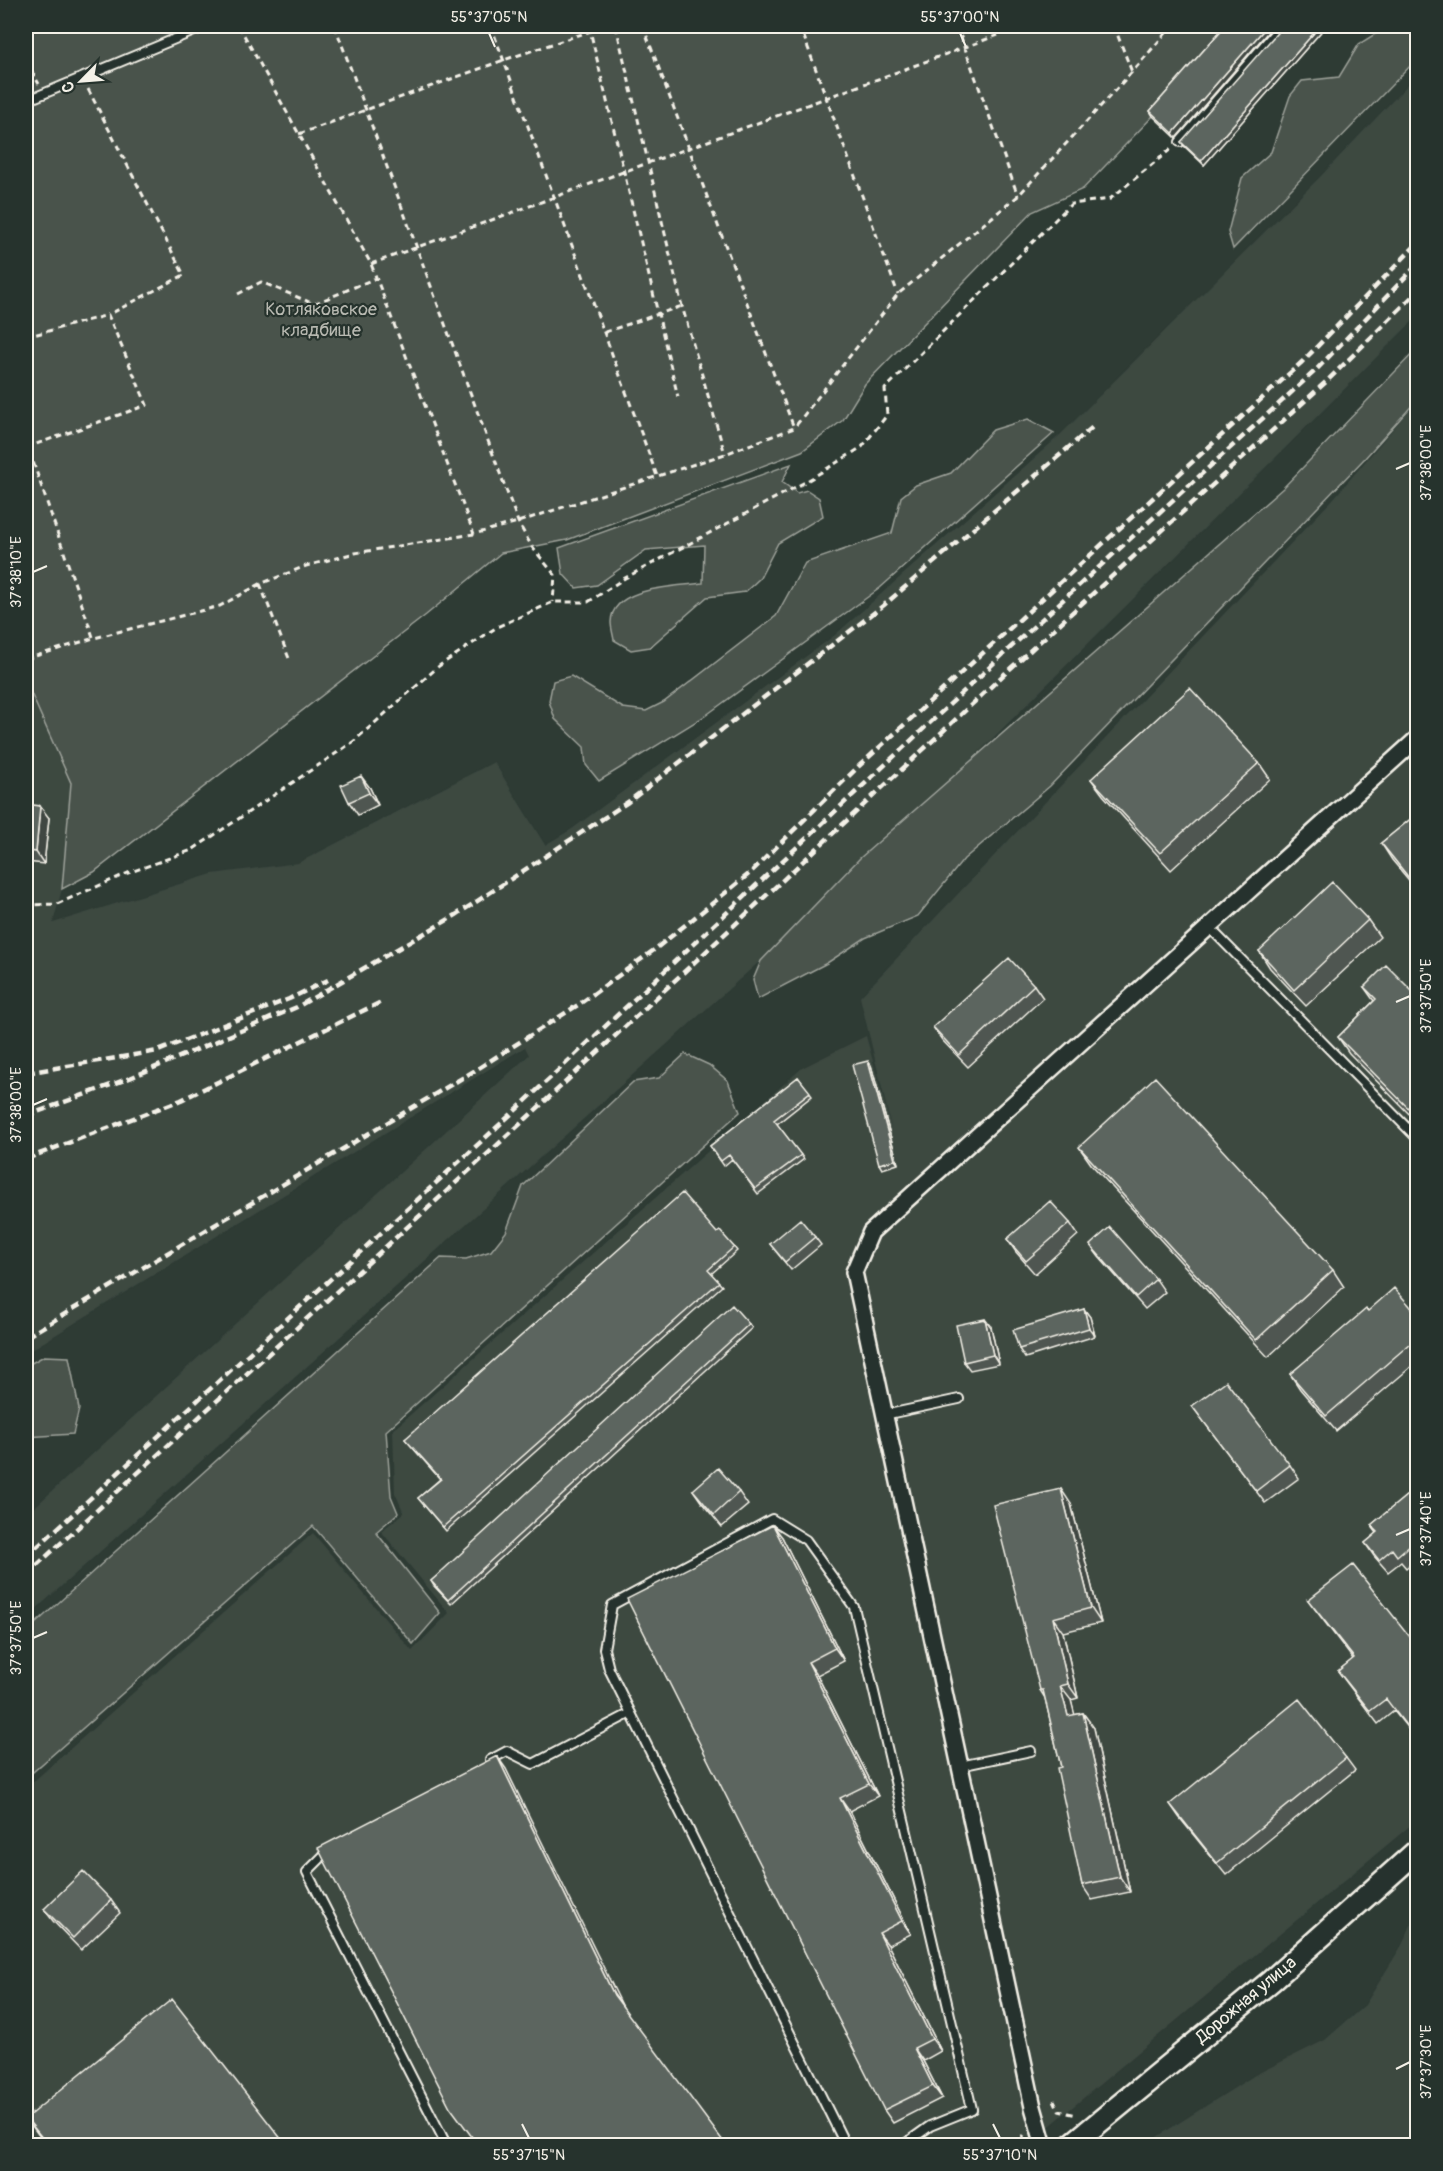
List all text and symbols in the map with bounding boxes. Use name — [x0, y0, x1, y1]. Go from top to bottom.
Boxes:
text: 55°37'05"N — [451, 8, 527, 27]
text: 55°37'00"N — [921, 8, 999, 27]
north arrow — [51, 51, 111, 111]
text: С — [57, 78, 79, 96]
park label: Котляковское кладбище — [265, 298, 377, 342]
text: 37°38'00"E — [1417, 425, 1436, 501]
text: 37°38'10"E — [7, 536, 26, 608]
text: 37°37'50"E — [1417, 959, 1436, 1033]
text: 37°38'00"E — [7, 1067, 26, 1143]
text: 37°37'40"E — [1417, 1491, 1436, 1567]
text: 37°37'50"E — [7, 1601, 26, 1675]
street label: Дорожная улица — [1190, 1951, 1301, 2050]
text: 37°37'30"E — [1417, 2024, 1436, 2099]
text: 55°37'15"N — [493, 2146, 565, 2165]
text: 55°37'10"N — [963, 2146, 1037, 2165]

